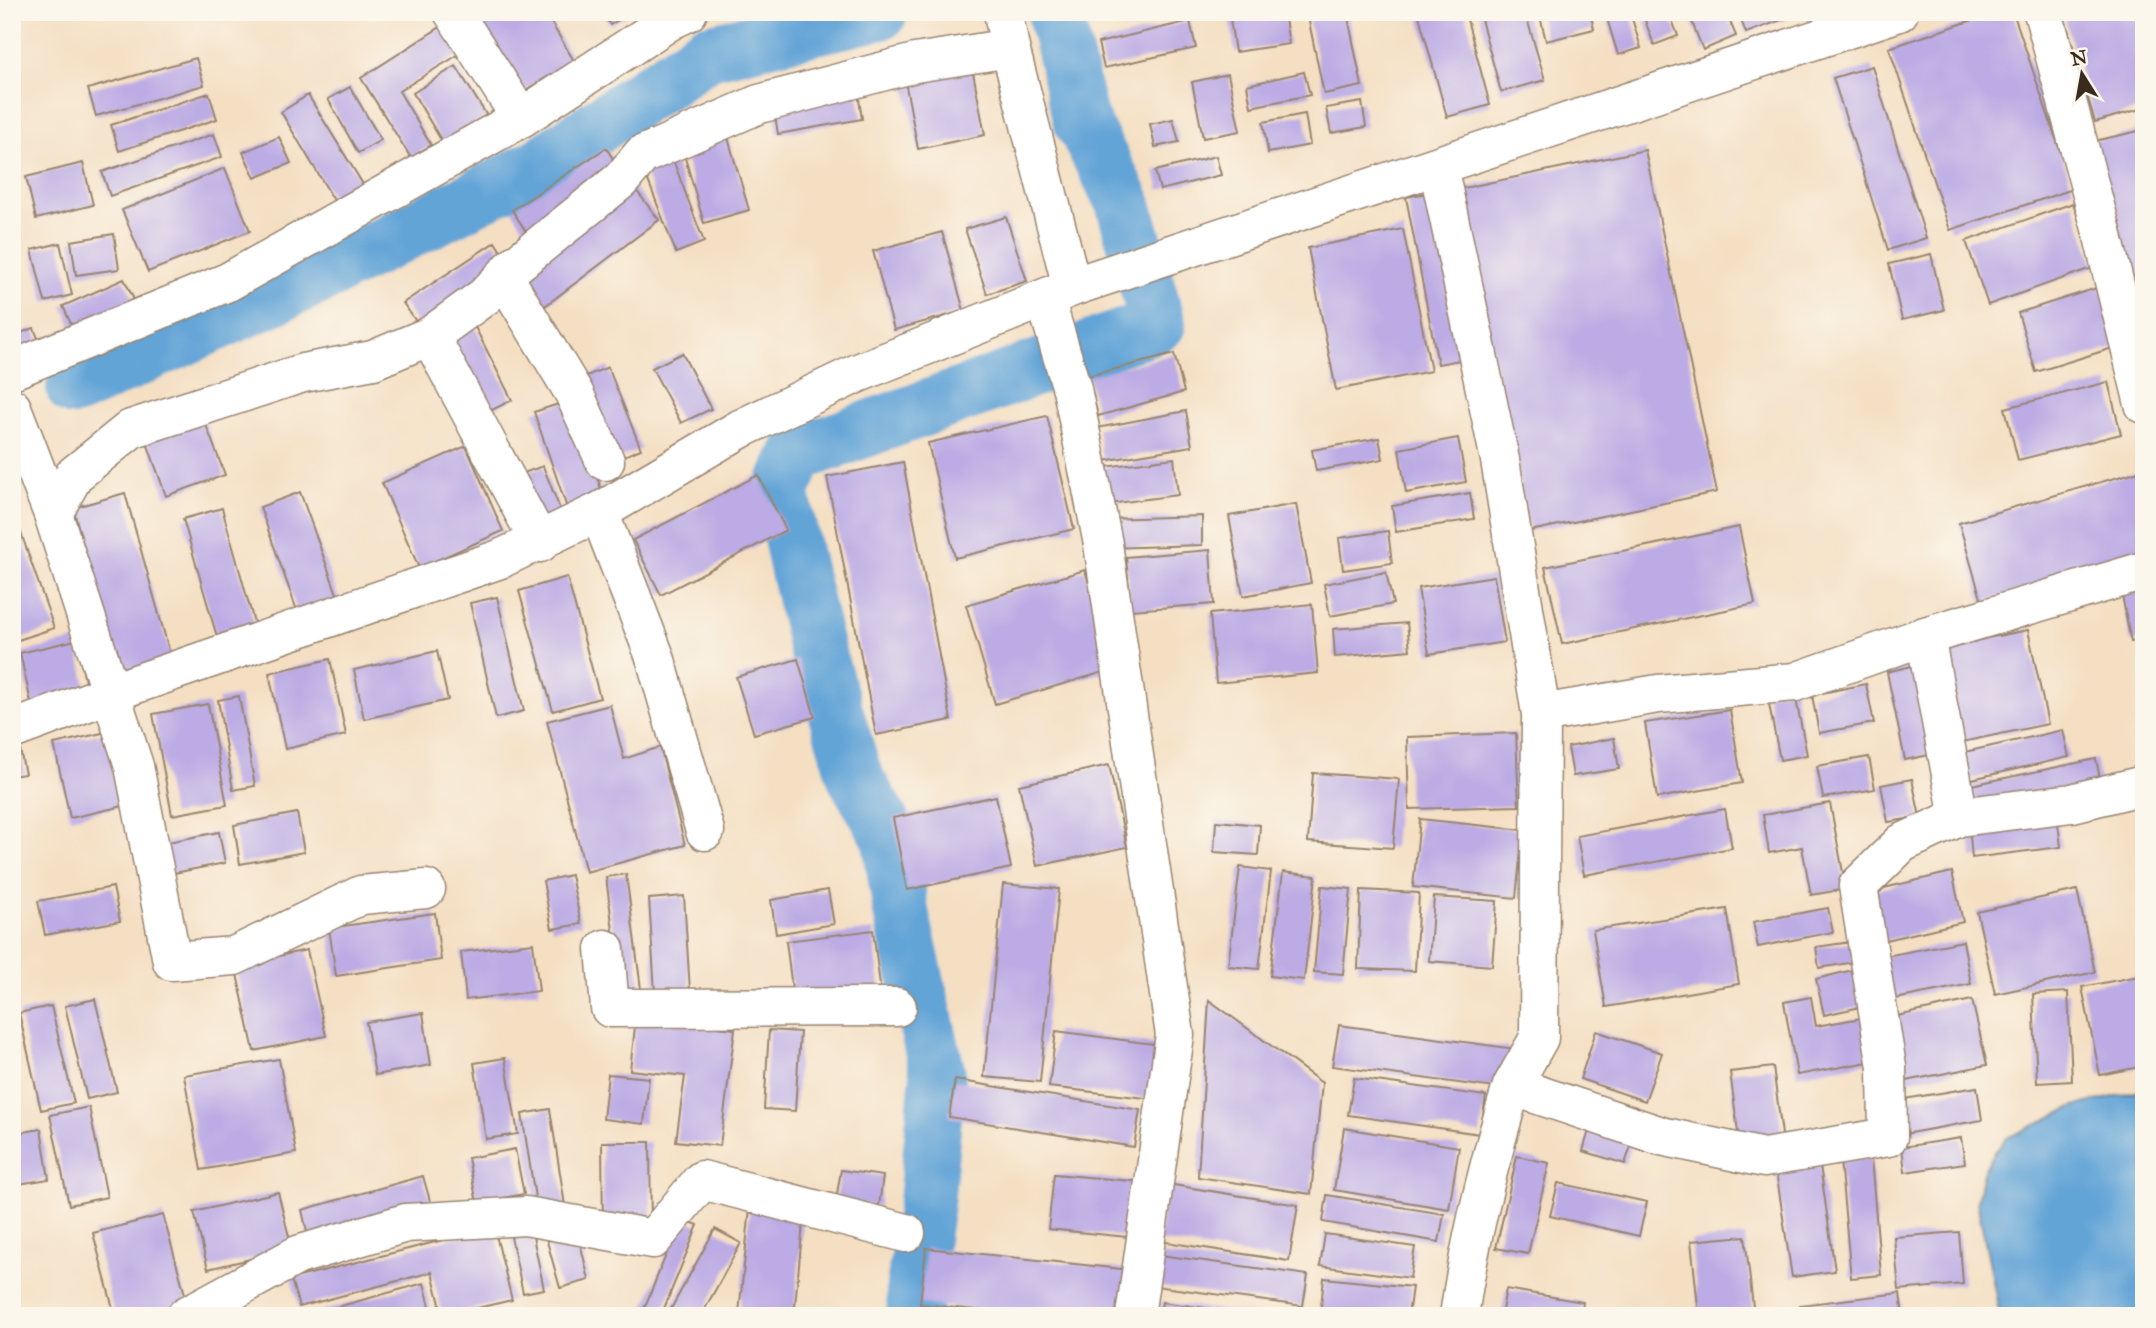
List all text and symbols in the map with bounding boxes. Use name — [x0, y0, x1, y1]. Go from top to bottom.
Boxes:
north arrow — [2048, 38, 2118, 108]
text: N — [2069, 45, 2089, 71]

